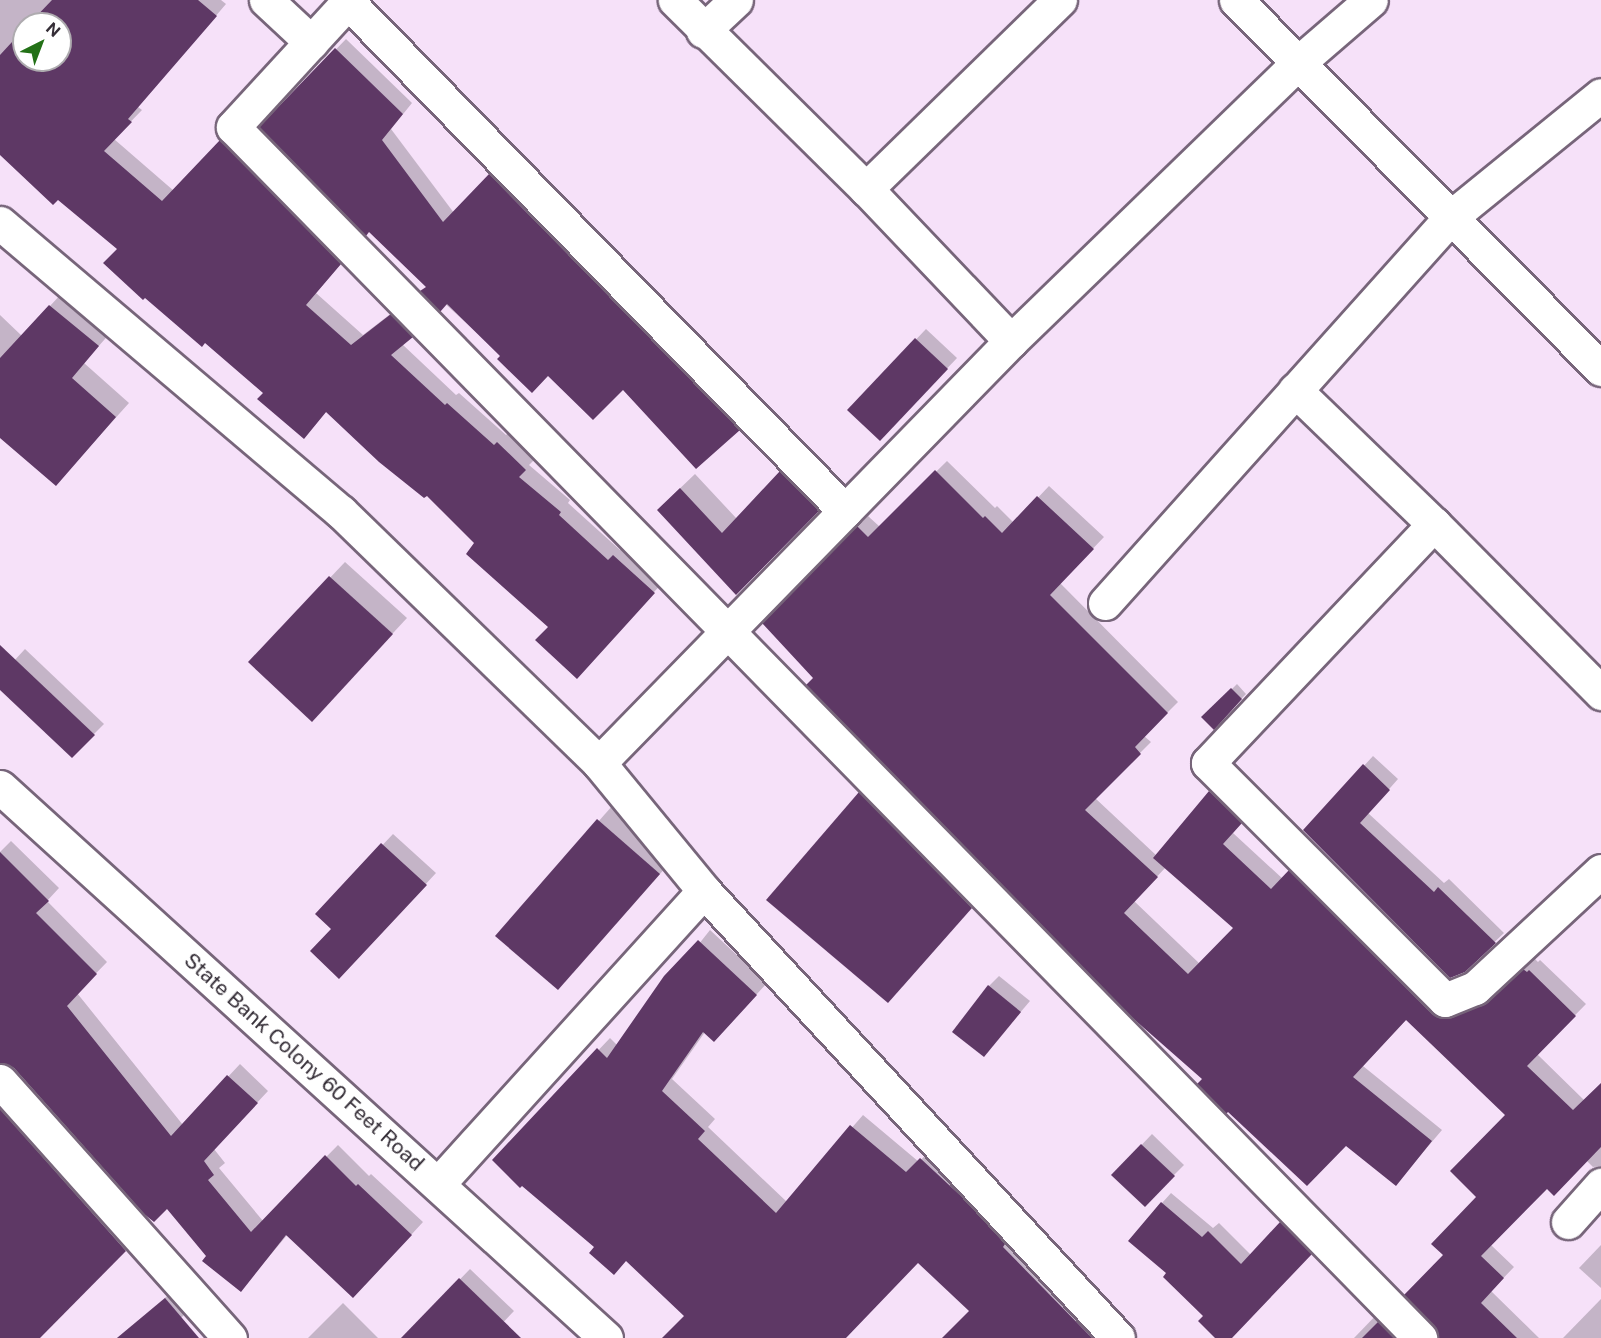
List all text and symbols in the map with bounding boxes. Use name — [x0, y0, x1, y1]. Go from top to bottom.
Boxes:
north arrow — [12, 12, 72, 72]
text: N — [42, 18, 64, 41]
street label: State Bank Colony 60 Feet Road — [179, 948, 429, 1176]

